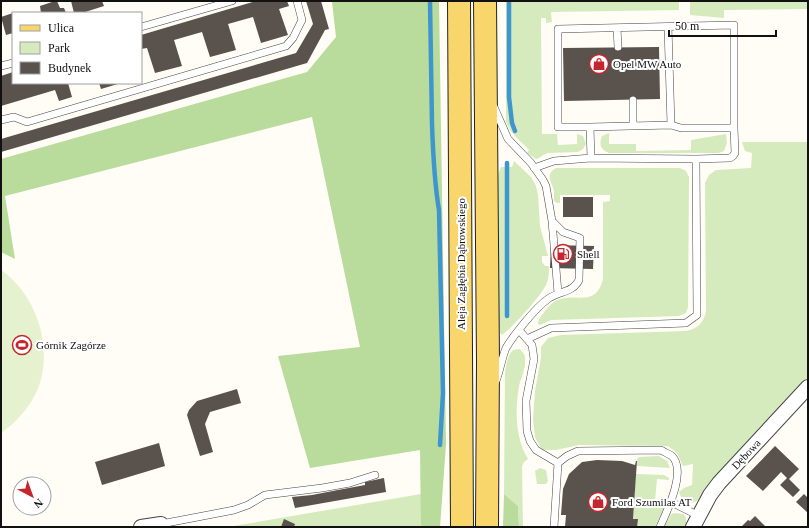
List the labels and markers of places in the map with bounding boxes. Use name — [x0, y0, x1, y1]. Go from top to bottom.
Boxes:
shop icon: Opel MW Auto — [588, 53, 610, 75]
place label: Opel MW Auto — [613, 58, 682, 70]
fuel station icon: Shell — [552, 243, 574, 265]
place label: Shell — [577, 248, 600, 260]
sports icon: Górnik Zagórze — [11, 334, 33, 356]
place label: Górnik Zagórze — [36, 339, 106, 351]
shop icon: Ford Szumilas AT — [587, 491, 609, 513]
place label: Ford Szumilas AT — [612, 496, 692, 508]

